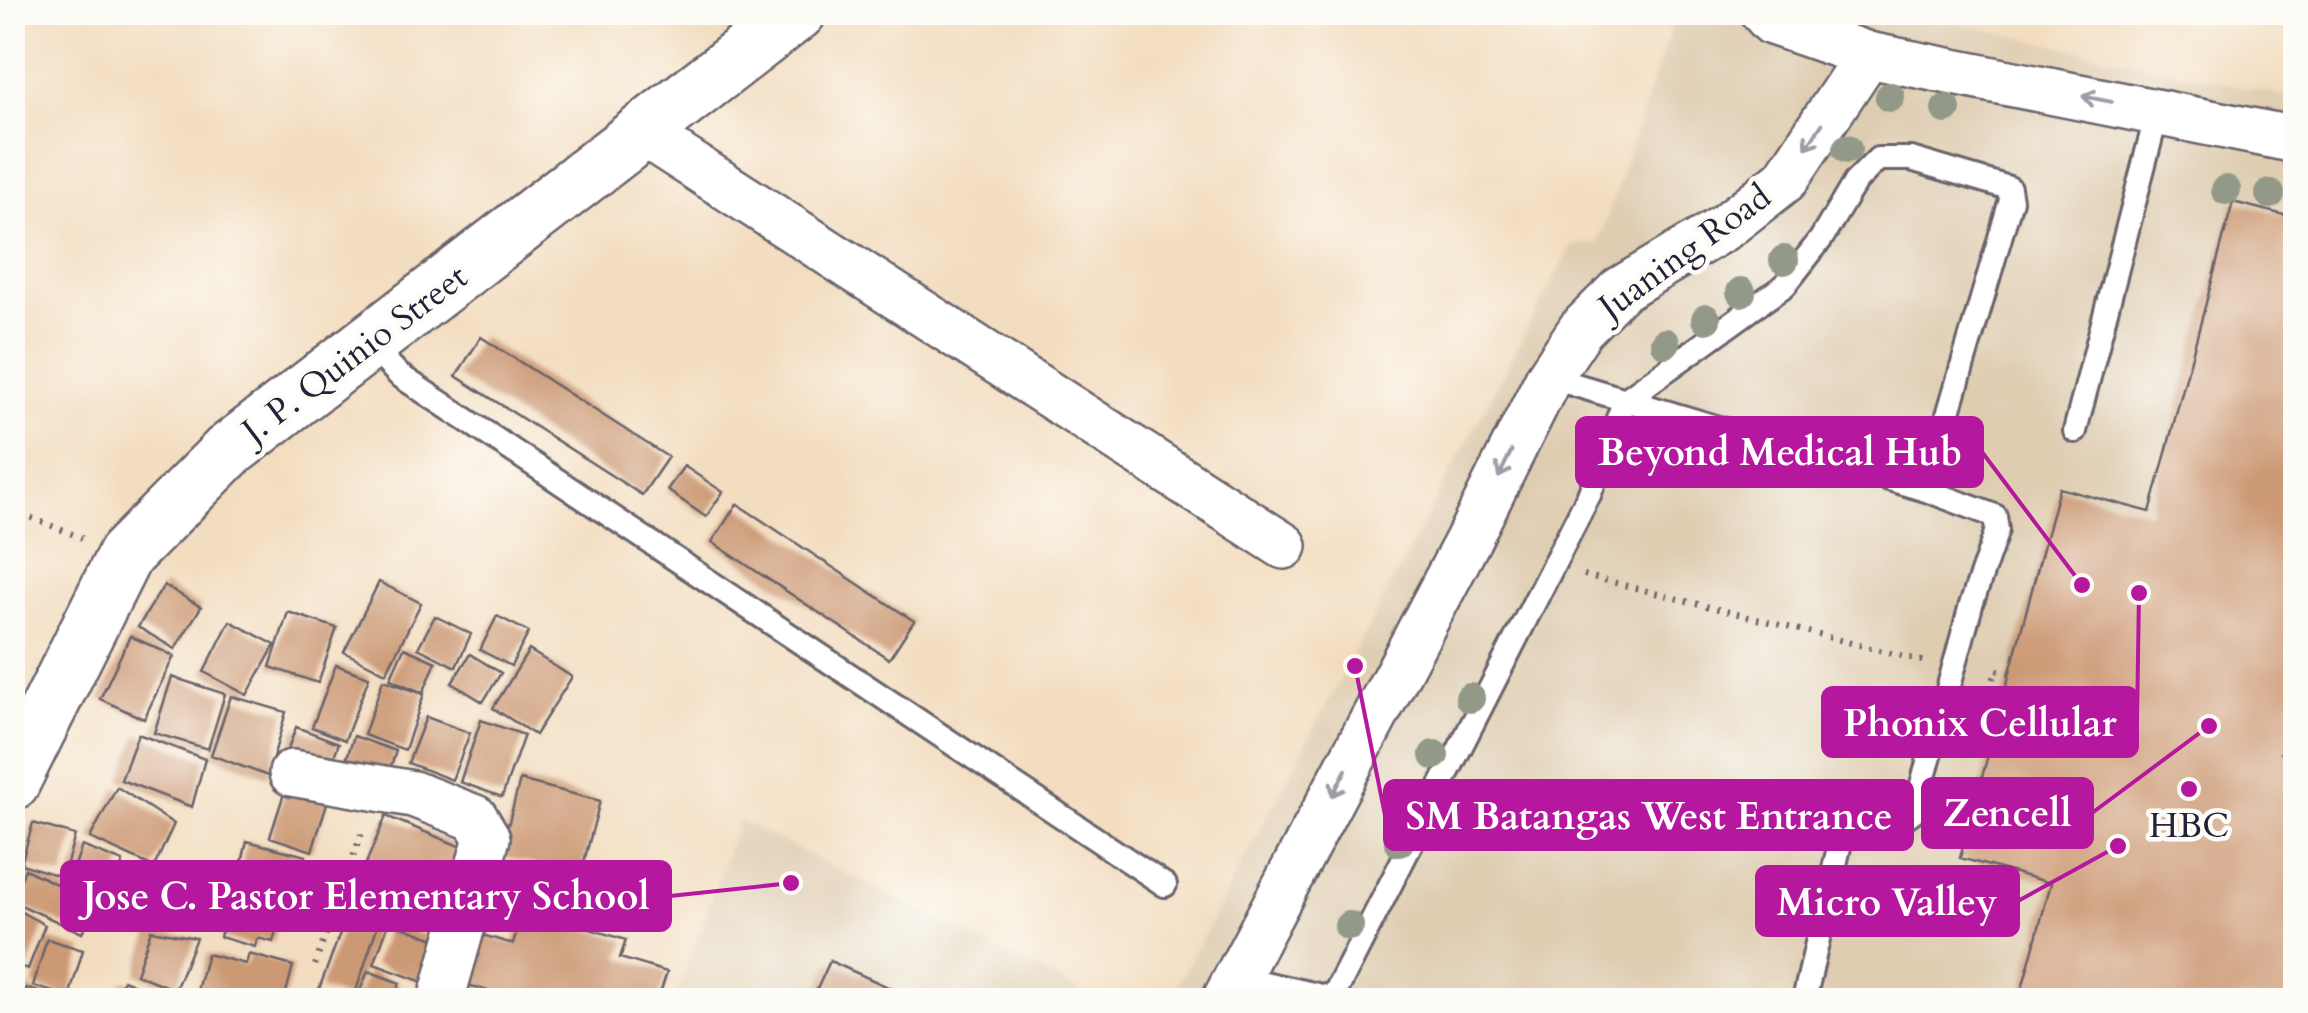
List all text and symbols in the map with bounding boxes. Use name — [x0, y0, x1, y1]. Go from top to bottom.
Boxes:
one-way arrow — [2082, 88, 2114, 107]
one-way arrow — [1804, 121, 1825, 149]
street label: Juaning Road — [1585, 173, 1781, 334]
street label: J. P. Quinio Street — [228, 253, 478, 458]
callout: Beyond Medical Hub — [1577, 418, 1982, 486]
text: Beyond Medical Hub — [1598, 427, 1962, 479]
one-way arrow — [1495, 448, 1514, 478]
callout: Phonix Cellular — [1823, 688, 2137, 756]
text: Phonix Cellular — [1843, 698, 2118, 750]
one-way arrow — [1329, 768, 1348, 798]
marker: HBC — [2178, 778, 2200, 800]
callout: Zencell — [1923, 779, 2092, 847]
callout: SM Batangas West Entrance — [1385, 781, 1912, 849]
text: Zencell — [1942, 788, 2072, 840]
text: SM Batangas West Entrance — [1405, 791, 1893, 843]
place label: HBC — [2149, 802, 2229, 850]
callout: Jose C. Pastor Elementary School — [62, 862, 670, 930]
callout: Micro Valley — [1757, 867, 2018, 935]
text: Jose C. Pastor Elementary School — [77, 871, 650, 923]
text: Micro Valley — [1777, 877, 1998, 929]

